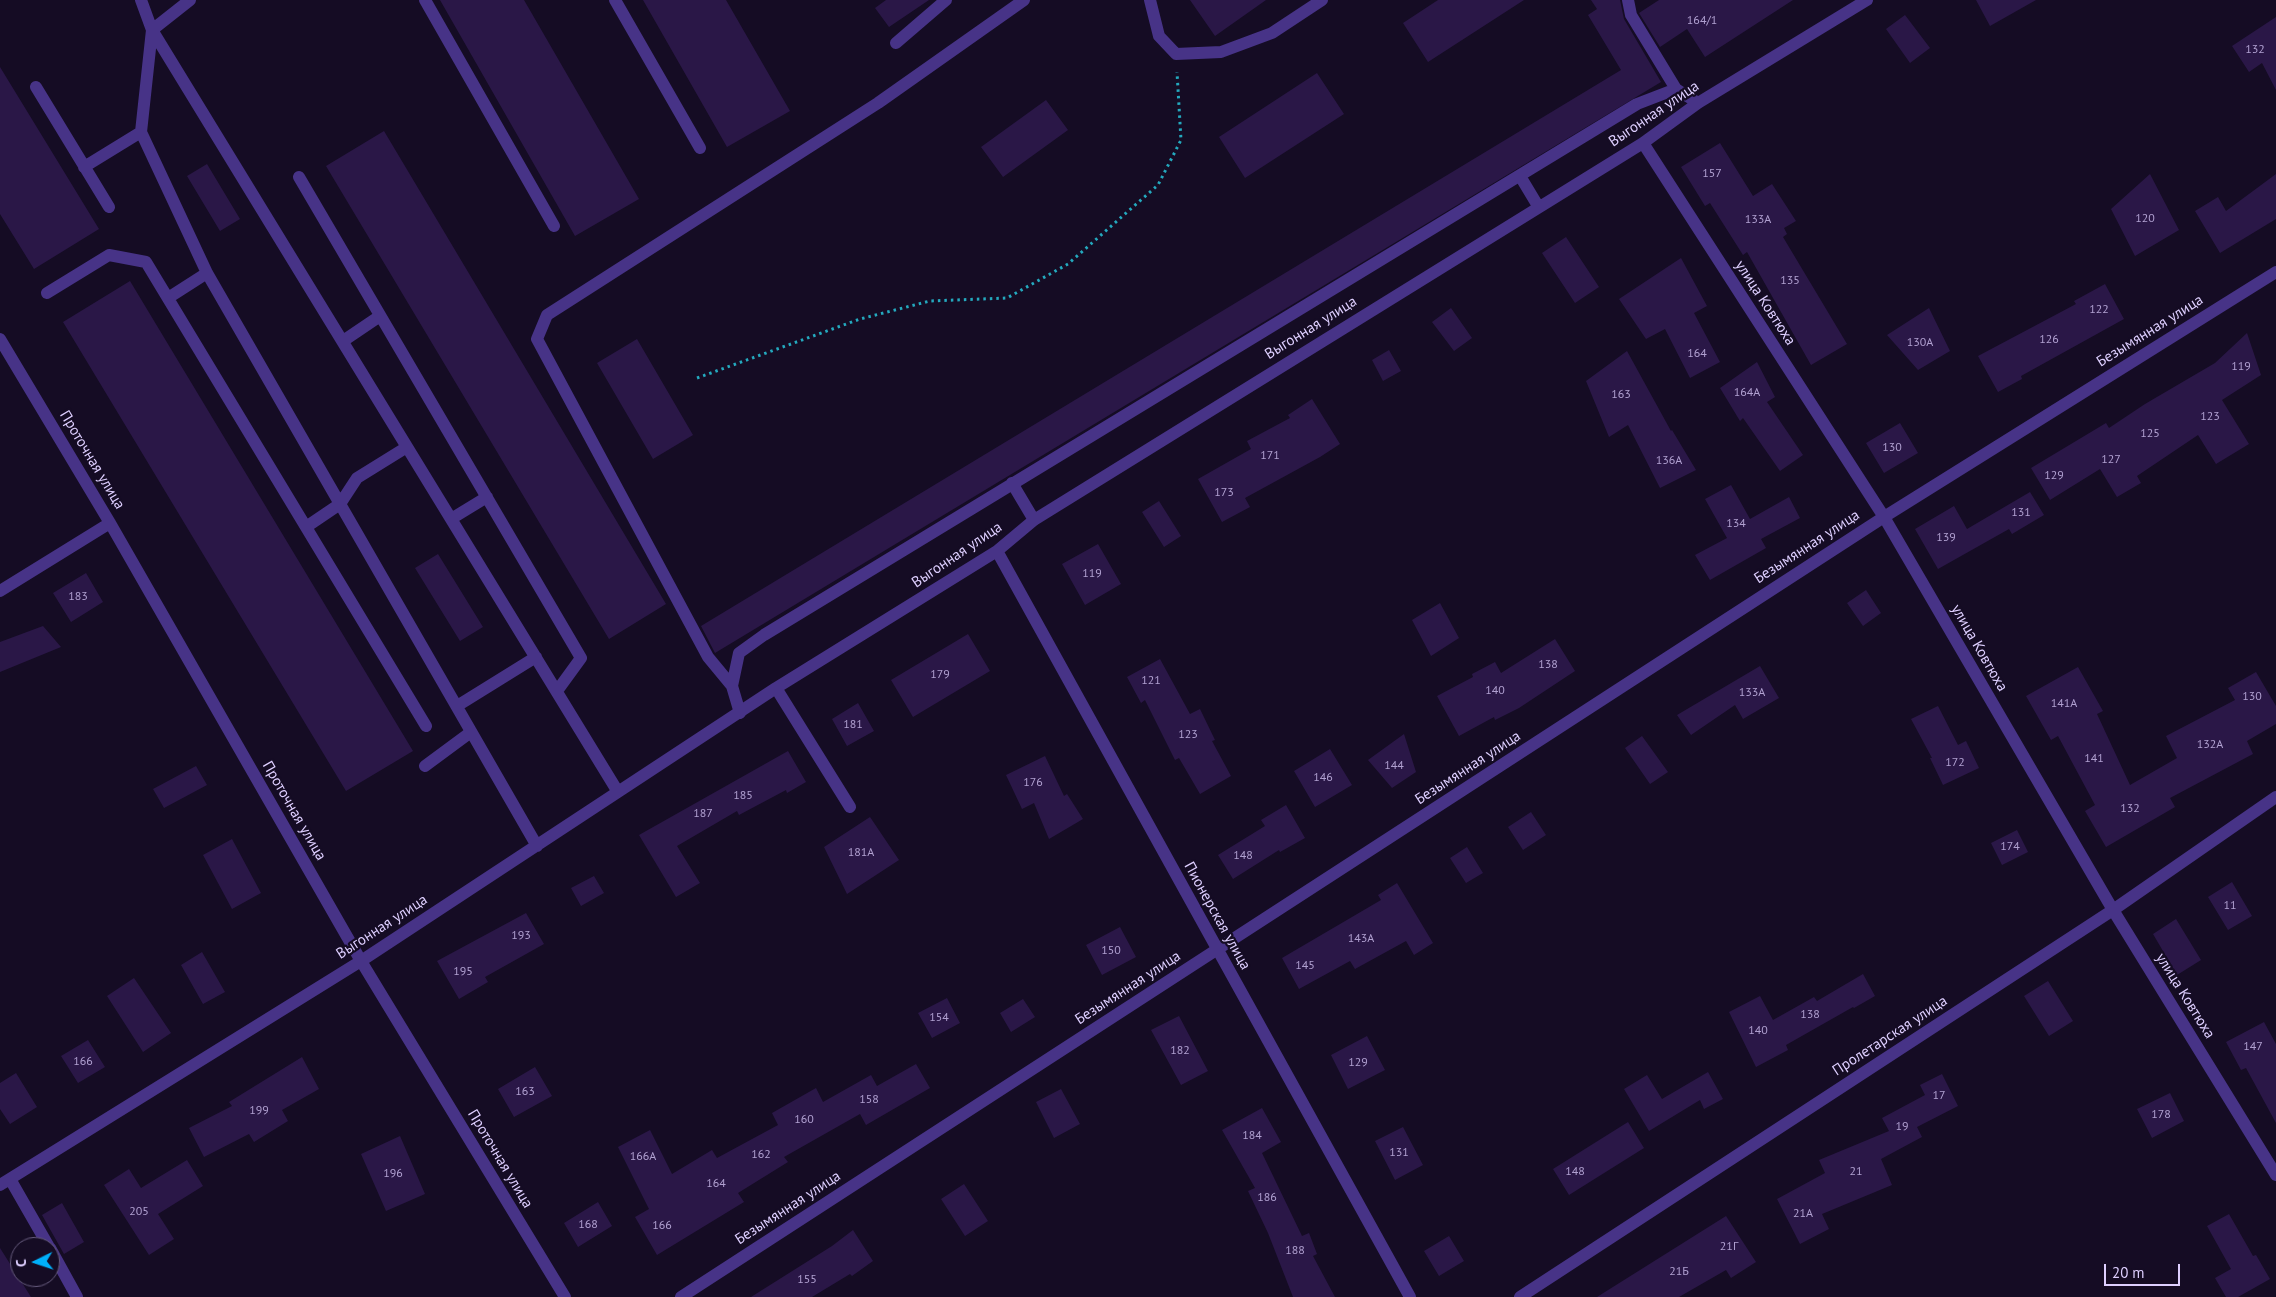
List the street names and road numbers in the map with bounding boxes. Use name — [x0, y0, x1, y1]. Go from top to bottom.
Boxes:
street label: Выгонная улица — [1605, 77, 1703, 151]
street label: улица Ковтюха — [1731, 257, 1799, 349]
street label: Безымянная улица — [2093, 291, 2207, 371]
street label: Выгонная улица — [1262, 293, 1360, 363]
street label: Проточная улица — [56, 407, 128, 513]
street label: Безымянная улица — [1751, 506, 1863, 588]
street label: Выгонная улица — [908, 518, 1006, 592]
street label: улица Ковтюха — [1947, 601, 2011, 695]
street label: Безымянная улица — [1412, 727, 1524, 809]
street label: Проточная улица — [258, 758, 330, 864]
street label: Пионерская улица — [1180, 859, 1254, 973]
street label: Выгонная улица — [333, 891, 431, 963]
street label: Безымянная улица — [1072, 947, 1184, 1029]
street label: улица Ковтюха — [2152, 950, 2218, 1042]
street label: Пролетарская улица — [1829, 992, 1951, 1080]
street label: Проточная улица — [464, 1106, 536, 1212]
street label: Безымянная улица — [732, 1167, 844, 1249]

